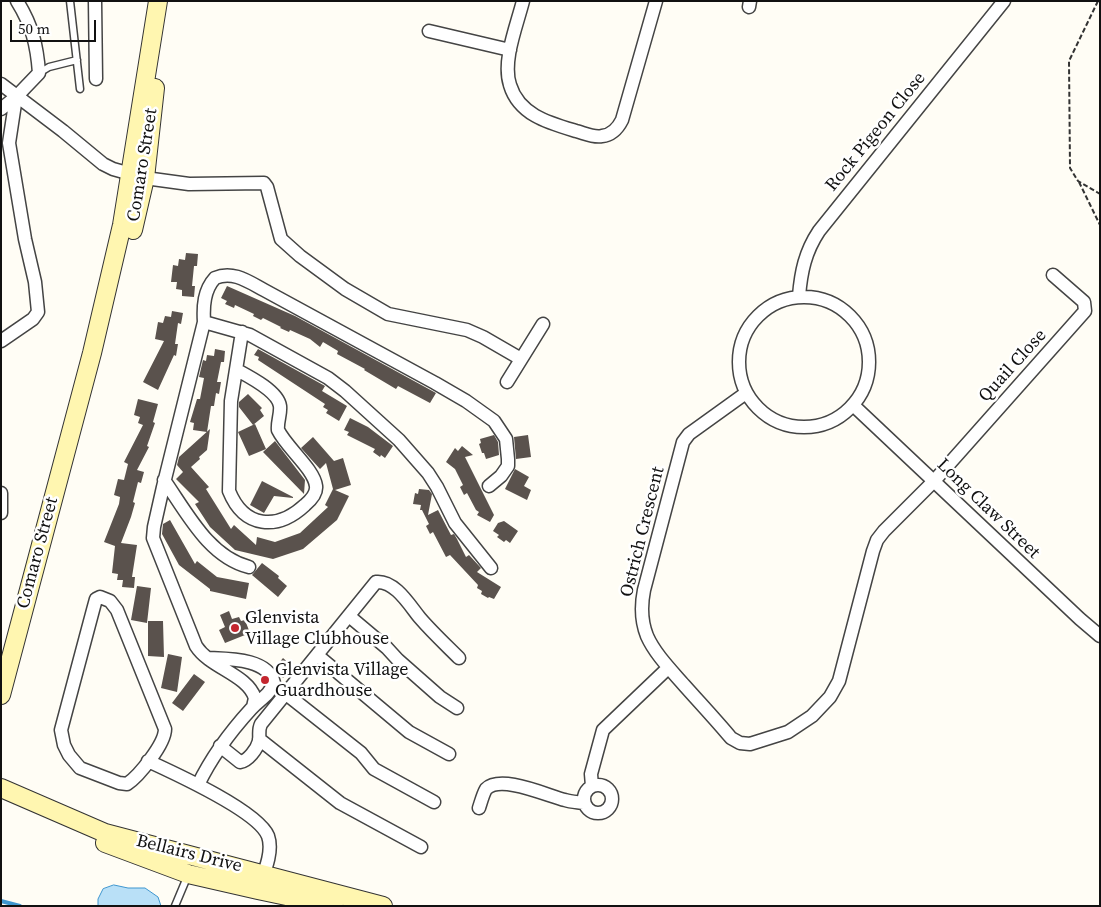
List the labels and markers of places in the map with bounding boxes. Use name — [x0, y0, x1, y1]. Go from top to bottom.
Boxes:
place label: Glenvista Village Clubhouse — [245, 607, 389, 650]
marker: Glenvista Village Clubhouse — [229, 622, 241, 634]
place label: Glenvista Village Guardhouse — [275, 659, 408, 702]
marker: Glenvista Village Guardhouse — [259, 674, 271, 686]

